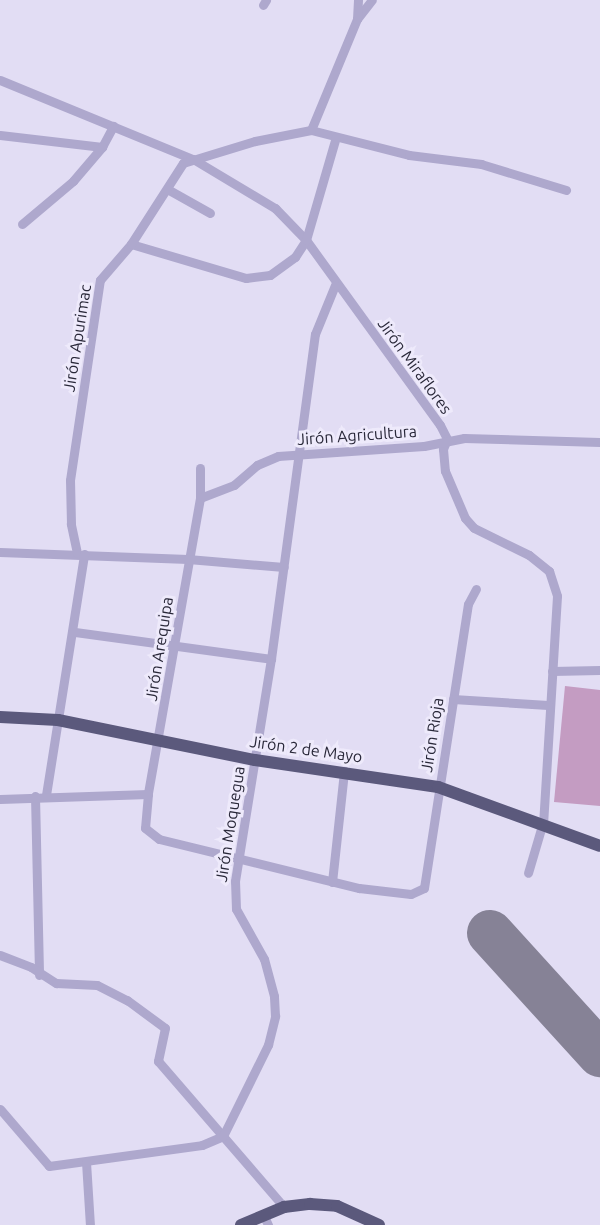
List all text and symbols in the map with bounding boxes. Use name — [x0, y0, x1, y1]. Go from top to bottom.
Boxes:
street label: Jirón Apurimac — [59, 283, 95, 393]
street label: Jirón Miraflores — [374, 314, 456, 418]
street label: Jirón Agricultura — [296, 421, 418, 449]
street label: Jirón Arequipa — [141, 596, 177, 702]
street label: Jirón Rioja — [417, 696, 447, 774]
street label: Jirón 2 de Mayo — [248, 732, 364, 766]
street label: Jirón Moquegua — [211, 765, 249, 883]

